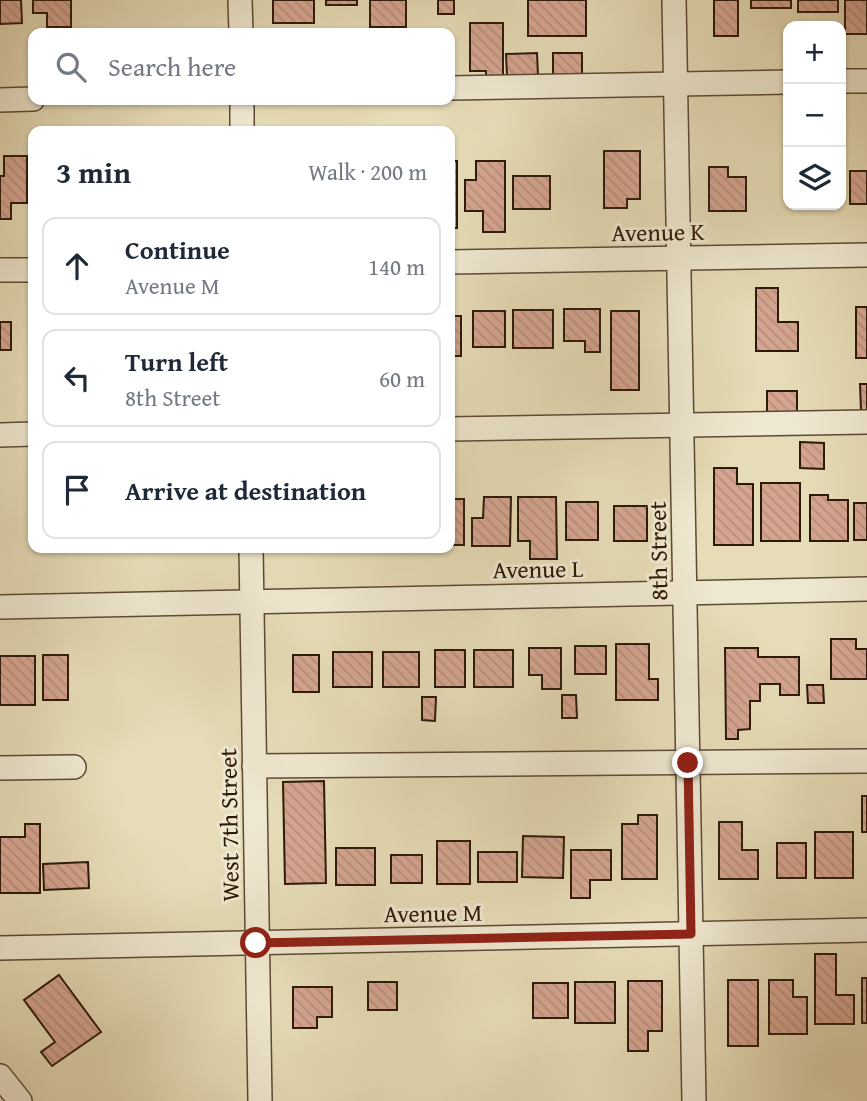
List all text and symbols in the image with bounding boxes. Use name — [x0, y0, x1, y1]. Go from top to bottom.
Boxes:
map controls — [783, 21, 846, 210]
button: + — [783, 21, 846, 84]
search box — [28, 28, 455, 105]
text: Search here — [108, 47, 236, 86]
icon: search — [52, 48, 90, 86]
button: − — [783, 84, 846, 147]
button: layers — [783, 147, 846, 210]
text: 3 min — [56, 150, 131, 194]
text: Walk · 200 m — [308, 155, 427, 188]
street label: Avenue K — [611, 214, 706, 250]
text: Continue — [125, 230, 230, 269]
icon: ahead — [58, 247, 96, 285]
text: 140 m — [368, 250, 425, 283]
text: Avenue M — [125, 269, 220, 302]
text: Turn left — [125, 342, 228, 381]
icon: left — [58, 359, 96, 397]
text: 60 m — [379, 362, 425, 395]
text: 8th Street — [125, 381, 220, 414]
icon: arrive — [58, 471, 96, 509]
text: Arrive at destination — [125, 471, 366, 510]
street label: 8th Street — [640, 500, 676, 601]
street label: Avenue L — [492, 551, 584, 587]
street label: West 7th Street — [210, 747, 248, 902]
route end — [672, 747, 703, 778]
street label: Avenue M — [383, 895, 483, 931]
route start — [240, 927, 271, 958]

